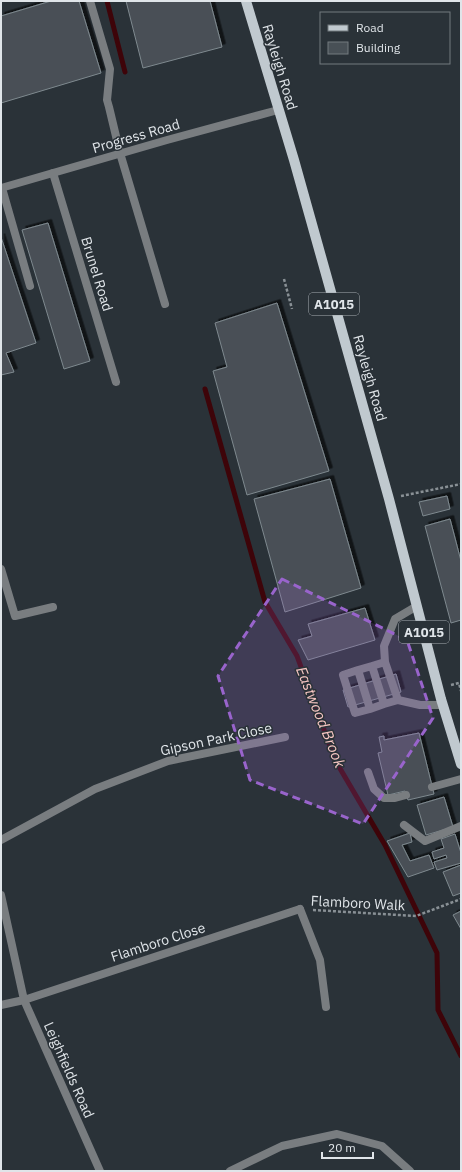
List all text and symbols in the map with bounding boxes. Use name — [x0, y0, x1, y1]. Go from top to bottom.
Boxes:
legend — [320, 12, 450, 64]
text: Road — [356, 20, 384, 35]
street label: Rayleigh Road — [258, 22, 302, 112]
text: Building — [356, 40, 401, 55]
street label: Progress Road — [90, 115, 182, 157]
street label: Brunel Road — [77, 234, 117, 314]
road number: A1015 — [309, 293, 359, 315]
street label: Rayleigh Road — [349, 333, 391, 423]
road number: A1015 — [399, 621, 449, 643]
water label: Eastwood Brook — [292, 664, 350, 771]
street label: Gipson Park Close — [158, 718, 274, 760]
street label: Flamboro Walk — [310, 892, 406, 914]
street label: Flamboro Close — [108, 918, 208, 966]
street label: Leighfields Road — [40, 1019, 98, 1121]
scale bar — [322, 1134, 373, 1160]
text: 20 m — [328, 1140, 356, 1155]

